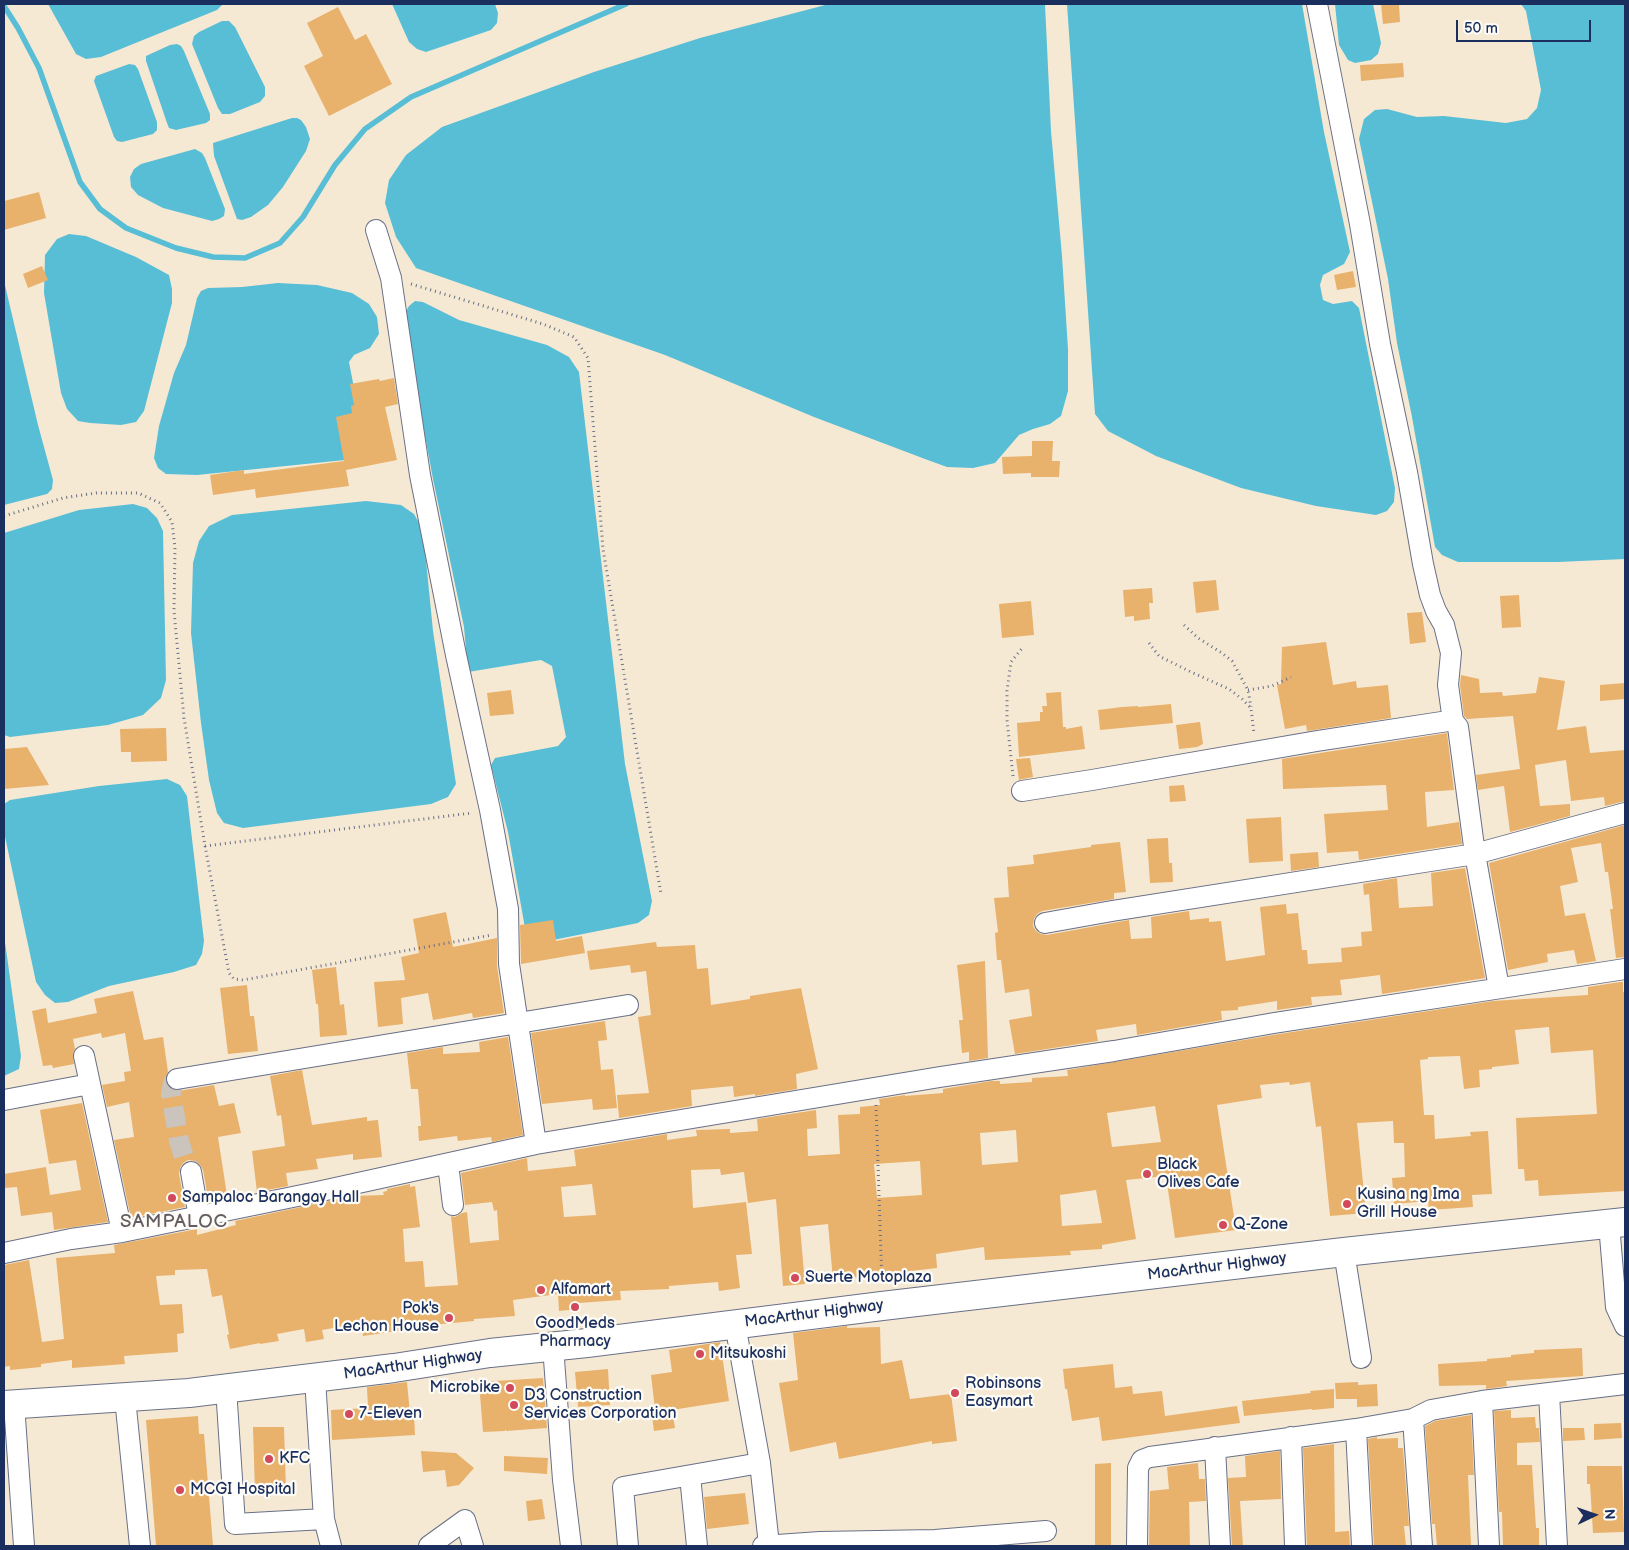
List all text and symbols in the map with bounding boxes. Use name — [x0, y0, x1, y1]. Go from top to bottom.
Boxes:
scale bar — [1459, 10, 1594, 42]
text: 50 m — [1464, 19, 1498, 38]
place label: Black Olives Cafe — [1157, 1155, 1239, 1193]
marker: Black Olives Cafe — [1141, 1168, 1153, 1180]
place label: Kusina ng Ima Grill House — [1357, 1185, 1460, 1223]
place label: Sampaloc Barangay Hall — [182, 1188, 359, 1208]
marker: Sampaloc Barangay Hall — [166, 1192, 178, 1204]
marker: Kusina ng Ima Grill House — [1341, 1198, 1353, 1210]
district label: SAMPALOC — [119, 1211, 229, 1233]
place label: Q-Zone — [1233, 1215, 1288, 1235]
marker: Q-Zone — [1217, 1219, 1229, 1231]
street label: MacArthur Highway — [1146, 1249, 1288, 1285]
place label: Suerte Motoplaza — [805, 1268, 932, 1288]
marker: Suerte Motoplaza — [789, 1272, 801, 1284]
place label: Alfamart — [551, 1280, 611, 1300]
marker: Alfamart — [535, 1284, 547, 1296]
street label: MacArthur Highway — [743, 1296, 885, 1332]
place label: Pok's Lechon House — [334, 1299, 439, 1337]
marker: GoodMeds Pharmacy — [569, 1301, 581, 1313]
marker: Pok's Lechon House — [443, 1312, 455, 1324]
place label: GoodMeds Pharmacy — [535, 1314, 615, 1352]
place label: Mitsukoshi — [710, 1344, 786, 1364]
street label: MacArthur Highway — [342, 1346, 484, 1384]
marker: Mitsukoshi — [694, 1348, 706, 1360]
place label: Robinsons Easymart — [965, 1374, 1041, 1412]
place label: Microbike — [430, 1378, 500, 1398]
marker: Microbike — [504, 1382, 516, 1394]
place label: D3 Construction Services Corporation — [524, 1386, 676, 1424]
marker: Robinsons Easymart — [949, 1387, 961, 1399]
marker: D3 Construction Services Corporation — [508, 1399, 520, 1411]
place label: 7-Eleven — [359, 1404, 422, 1424]
marker: 7-Eleven — [343, 1408, 355, 1420]
place label: KFC — [279, 1449, 310, 1469]
marker: KFC — [263, 1453, 275, 1465]
place label: MCGI Hospital — [190, 1480, 295, 1500]
marker: MCGI Hospital — [174, 1484, 186, 1496]
north arrow — [1569, 1490, 1619, 1540]
text: N — [1601, 1508, 1618, 1520]

